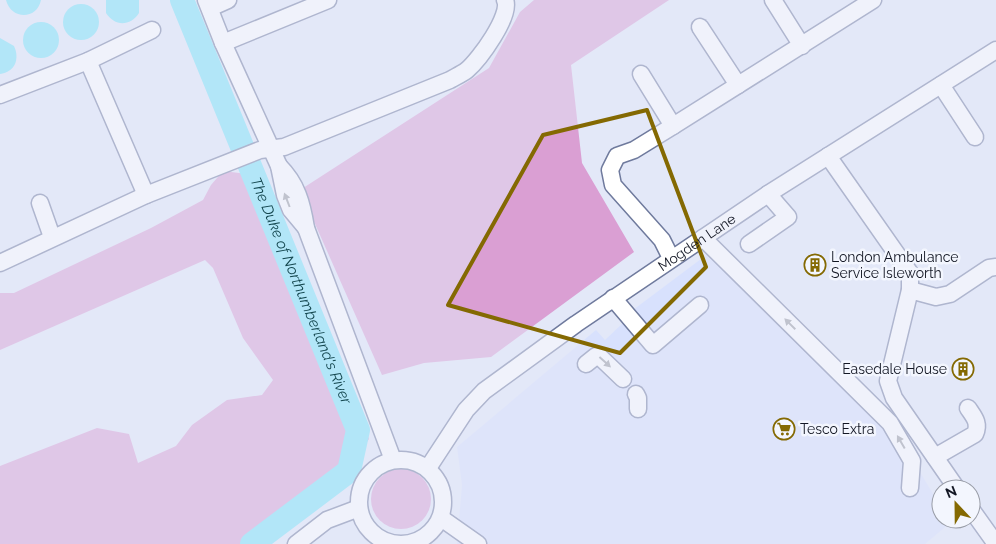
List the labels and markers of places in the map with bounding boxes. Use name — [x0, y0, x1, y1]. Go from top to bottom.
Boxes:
place label: London Ambulance Service Isleworth — [831, 249, 959, 281]
building icon: London Ambulance Service Isleworth — [803, 253, 827, 277]
building icon: Easedale House — [951, 357, 975, 381]
place label: Easedale House — [842, 361, 947, 377]
supermarket icon: Tesco Extra — [772, 417, 796, 441]
place label: Tesco Extra — [800, 421, 874, 437]

